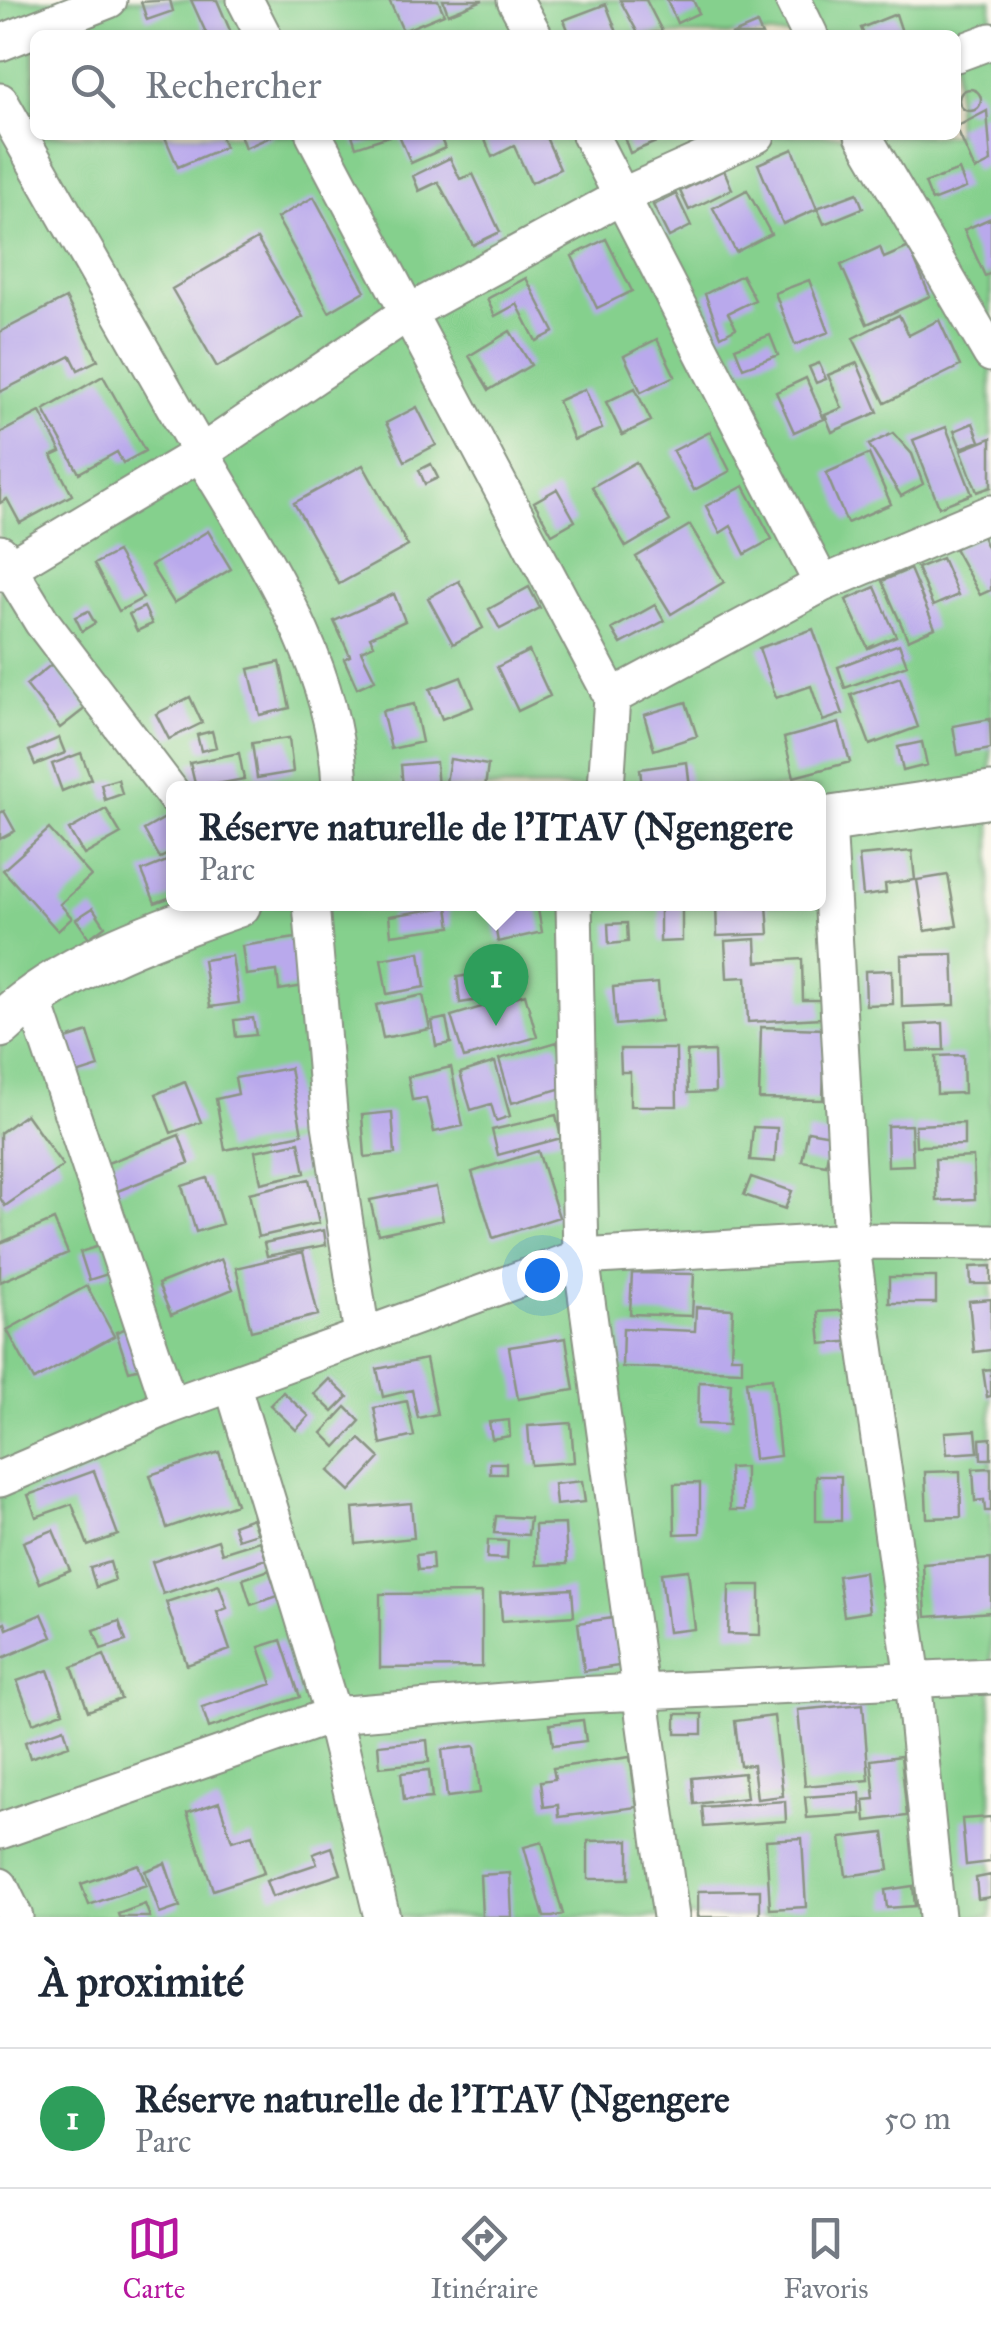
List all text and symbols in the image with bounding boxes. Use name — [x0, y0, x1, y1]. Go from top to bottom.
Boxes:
search box — [30, 30, 961, 140]
icon: search — [65, 58, 120, 113]
text: Rechercher — [145, 62, 321, 108]
popup — [166, 781, 826, 911]
text: Réserve naturelle de l'ITAV (Ngengere — [199, 804, 793, 850]
text: Parc — [199, 850, 255, 889]
pin: 1 — [464, 944, 528, 1026]
your location — [517, 1250, 568, 1301]
text: À proximité — [40, 1956, 244, 2008]
text: Réserve naturelle de l'ITAV (Ngengere — [135, 2076, 730, 2122]
text: 1 — [66, 2099, 79, 2138]
text: 50 m — [884, 2099, 951, 2138]
text: Parc — [135, 2122, 192, 2161]
tab: Carte — [123, 2211, 186, 2306]
tab: Itinéraire — [431, 2211, 538, 2306]
tab: Favoris — [783, 2211, 868, 2306]

